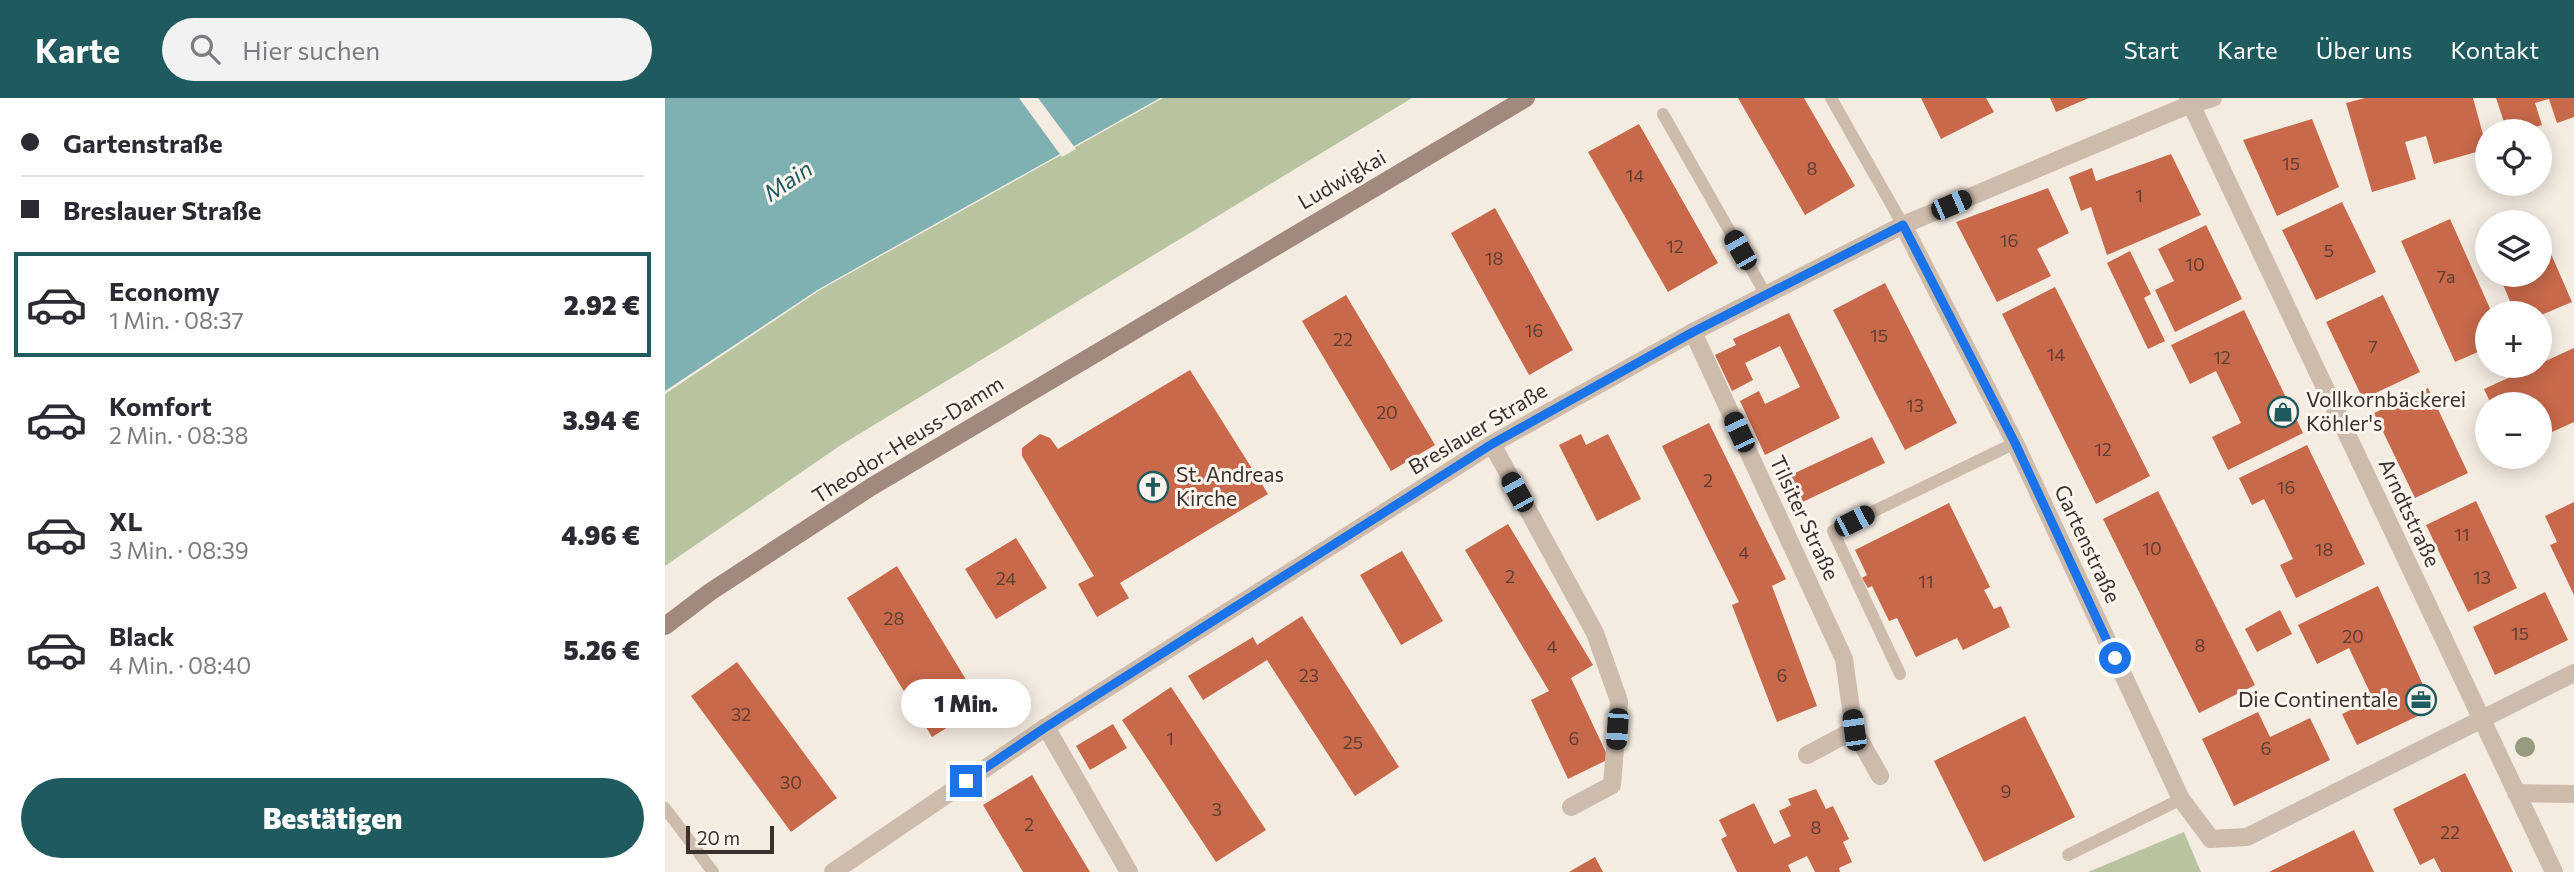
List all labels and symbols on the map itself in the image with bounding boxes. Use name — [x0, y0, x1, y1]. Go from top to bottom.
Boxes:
street label: Ludwigkai — [1293, 144, 1390, 214]
house number: 15 — [2282, 152, 2300, 174]
water label: Main — [758, 154, 817, 207]
house number: 8 — [1807, 157, 1818, 179]
house number: 14 — [1626, 164, 1644, 186]
house number: 1 — [2135, 184, 2143, 206]
car — [1928, 187, 1975, 223]
car — [1721, 227, 1760, 273]
house number: 16 — [2000, 229, 2018, 251]
house number: 12 — [1666, 235, 1684, 257]
house number: 5 — [2324, 239, 2334, 261]
house number: 18 — [1485, 247, 1503, 269]
house number: 10 — [2185, 253, 2205, 275]
house number: 7a — [2437, 265, 2455, 287]
house number: 16 — [1525, 319, 1543, 341]
house number: 15 — [1870, 324, 1888, 346]
house number: 22 — [1333, 328, 1353, 350]
house number: 7 — [2368, 335, 2378, 357]
house number: 14 — [2047, 343, 2065, 365]
house number: 12 — [2213, 346, 2231, 368]
street label: Theodor-Heuss-Damm — [807, 370, 1007, 508]
street label: Breslauer Straße — [1403, 376, 1551, 479]
place label: Vollkornbäckerei Köhler's — [2306, 386, 2466, 435]
house number: 13 — [1906, 394, 1924, 416]
shop icon: Vollkornbäckerei Köhler's — [2266, 395, 2300, 429]
house number: 20 — [1376, 401, 1398, 423]
car — [1721, 409, 1758, 455]
house number: 12 — [2094, 438, 2112, 460]
street label: Tilsiter Straße — [1766, 451, 1845, 584]
street label: Arndtstraße — [2374, 454, 2446, 571]
place label: St. Andreas Kirche — [1176, 461, 1284, 510]
car — [1498, 469, 1537, 515]
house number: 2 — [1703, 469, 1713, 491]
church icon: St. Andreas Kirche — [1136, 470, 1170, 504]
house number: 16 — [2277, 476, 2295, 498]
street label: Gartenstraße — [2050, 480, 2127, 606]
car — [1831, 502, 1878, 540]
house number: 11 — [2454, 523, 2470, 545]
house number: 10 — [2142, 537, 2162, 559]
house number: 18 — [2315, 538, 2333, 560]
house number: 4 — [1739, 541, 1750, 563]
house number: 2 — [1505, 565, 1515, 587]
house number: 13 — [2473, 566, 2491, 588]
house number: 24 — [996, 567, 1016, 589]
house number: 11 — [1918, 570, 1934, 592]
house number: 28 — [884, 607, 905, 629]
house number: 15 — [2511, 622, 2529, 644]
house number: 20 — [2342, 625, 2364, 647]
house number: 8 — [2195, 634, 2206, 656]
house number: 4 — [1547, 635, 1558, 657]
route start — [2099, 642, 2131, 674]
house number: 23 — [1299, 664, 1319, 686]
house number: 6 — [1777, 664, 1787, 686]
callout: 1 Min. — [901, 680, 1031, 728]
office icon: Die Continentale — [2404, 683, 2438, 717]
place label: Die Continentale — [2238, 686, 2398, 711]
house number: 32 — [731, 703, 751, 725]
car — [1606, 707, 1629, 751]
car — [1841, 708, 1868, 752]
house number: 1 — [1166, 727, 1174, 749]
house number: 6 — [1569, 727, 1579, 749]
house number: 25 — [1343, 731, 1363, 753]
house number: 6 — [2261, 737, 2271, 759]
route end — [950, 765, 982, 797]
house number: 30 — [780, 771, 802, 793]
house number: 9 — [2001, 780, 2011, 802]
house number: 3 — [1212, 798, 1222, 820]
house number: 2 — [1024, 813, 1034, 835]
house number: 8 — [1811, 816, 1822, 838]
house number: 22 — [2440, 821, 2460, 843]
scale bar — [686, 823, 773, 855]

